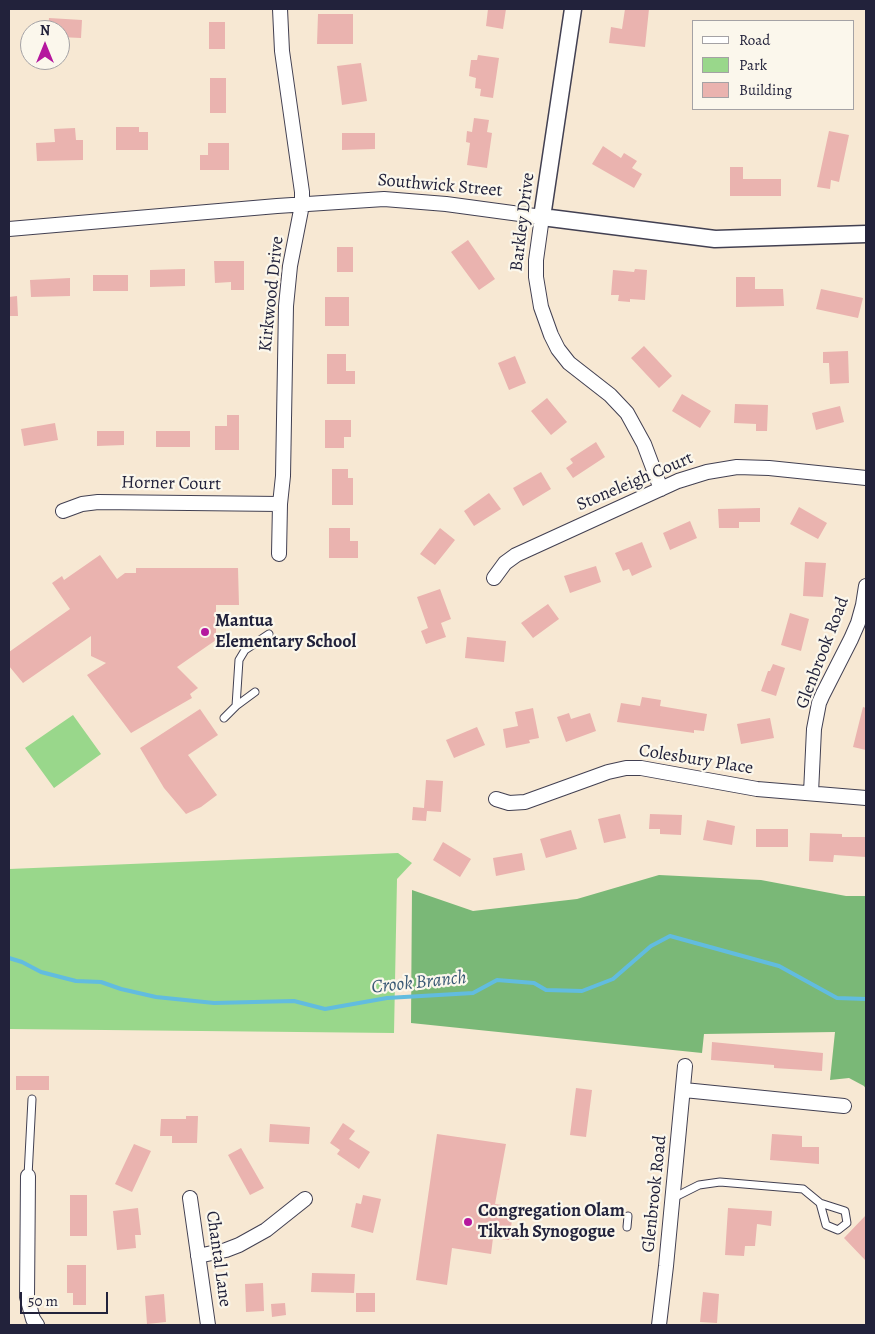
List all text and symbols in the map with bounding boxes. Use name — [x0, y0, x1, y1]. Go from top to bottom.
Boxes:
north arrow — [20, 20, 70, 70]
legend — [692, 20, 855, 110]
text: N — [40, 21, 50, 40]
text: Road — [739, 30, 770, 50]
text: Park — [739, 55, 767, 75]
text: Building — [739, 80, 792, 100]
street label: Southwick Street — [377, 170, 503, 202]
street label: Barkley Drive — [506, 171, 540, 273]
street label: Kirkwood Drive — [255, 235, 289, 353]
street label: Stoneleigh Court — [573, 448, 697, 516]
street label: Horner Court — [121, 472, 221, 496]
street label: Glenbrook Road — [792, 594, 854, 712]
place label: Mantua Elementary School — [215, 611, 356, 654]
marker: Mantua Elementary School — [199, 626, 211, 638]
street label: Colesbury Place — [637, 740, 755, 780]
water label: Crook Branch — [370, 967, 468, 999]
street label: Glenbrook Road — [638, 1134, 672, 1254]
place label: Congregation Olam Tikvah Synogogue — [478, 1201, 625, 1244]
street label: Chantal Lane — [201, 1210, 235, 1308]
marker: Congregation Olam Tikvah Synogogue — [462, 1216, 474, 1228]
scale bar — [22, 1282, 110, 1314]
text: 50 m — [28, 1291, 58, 1311]

